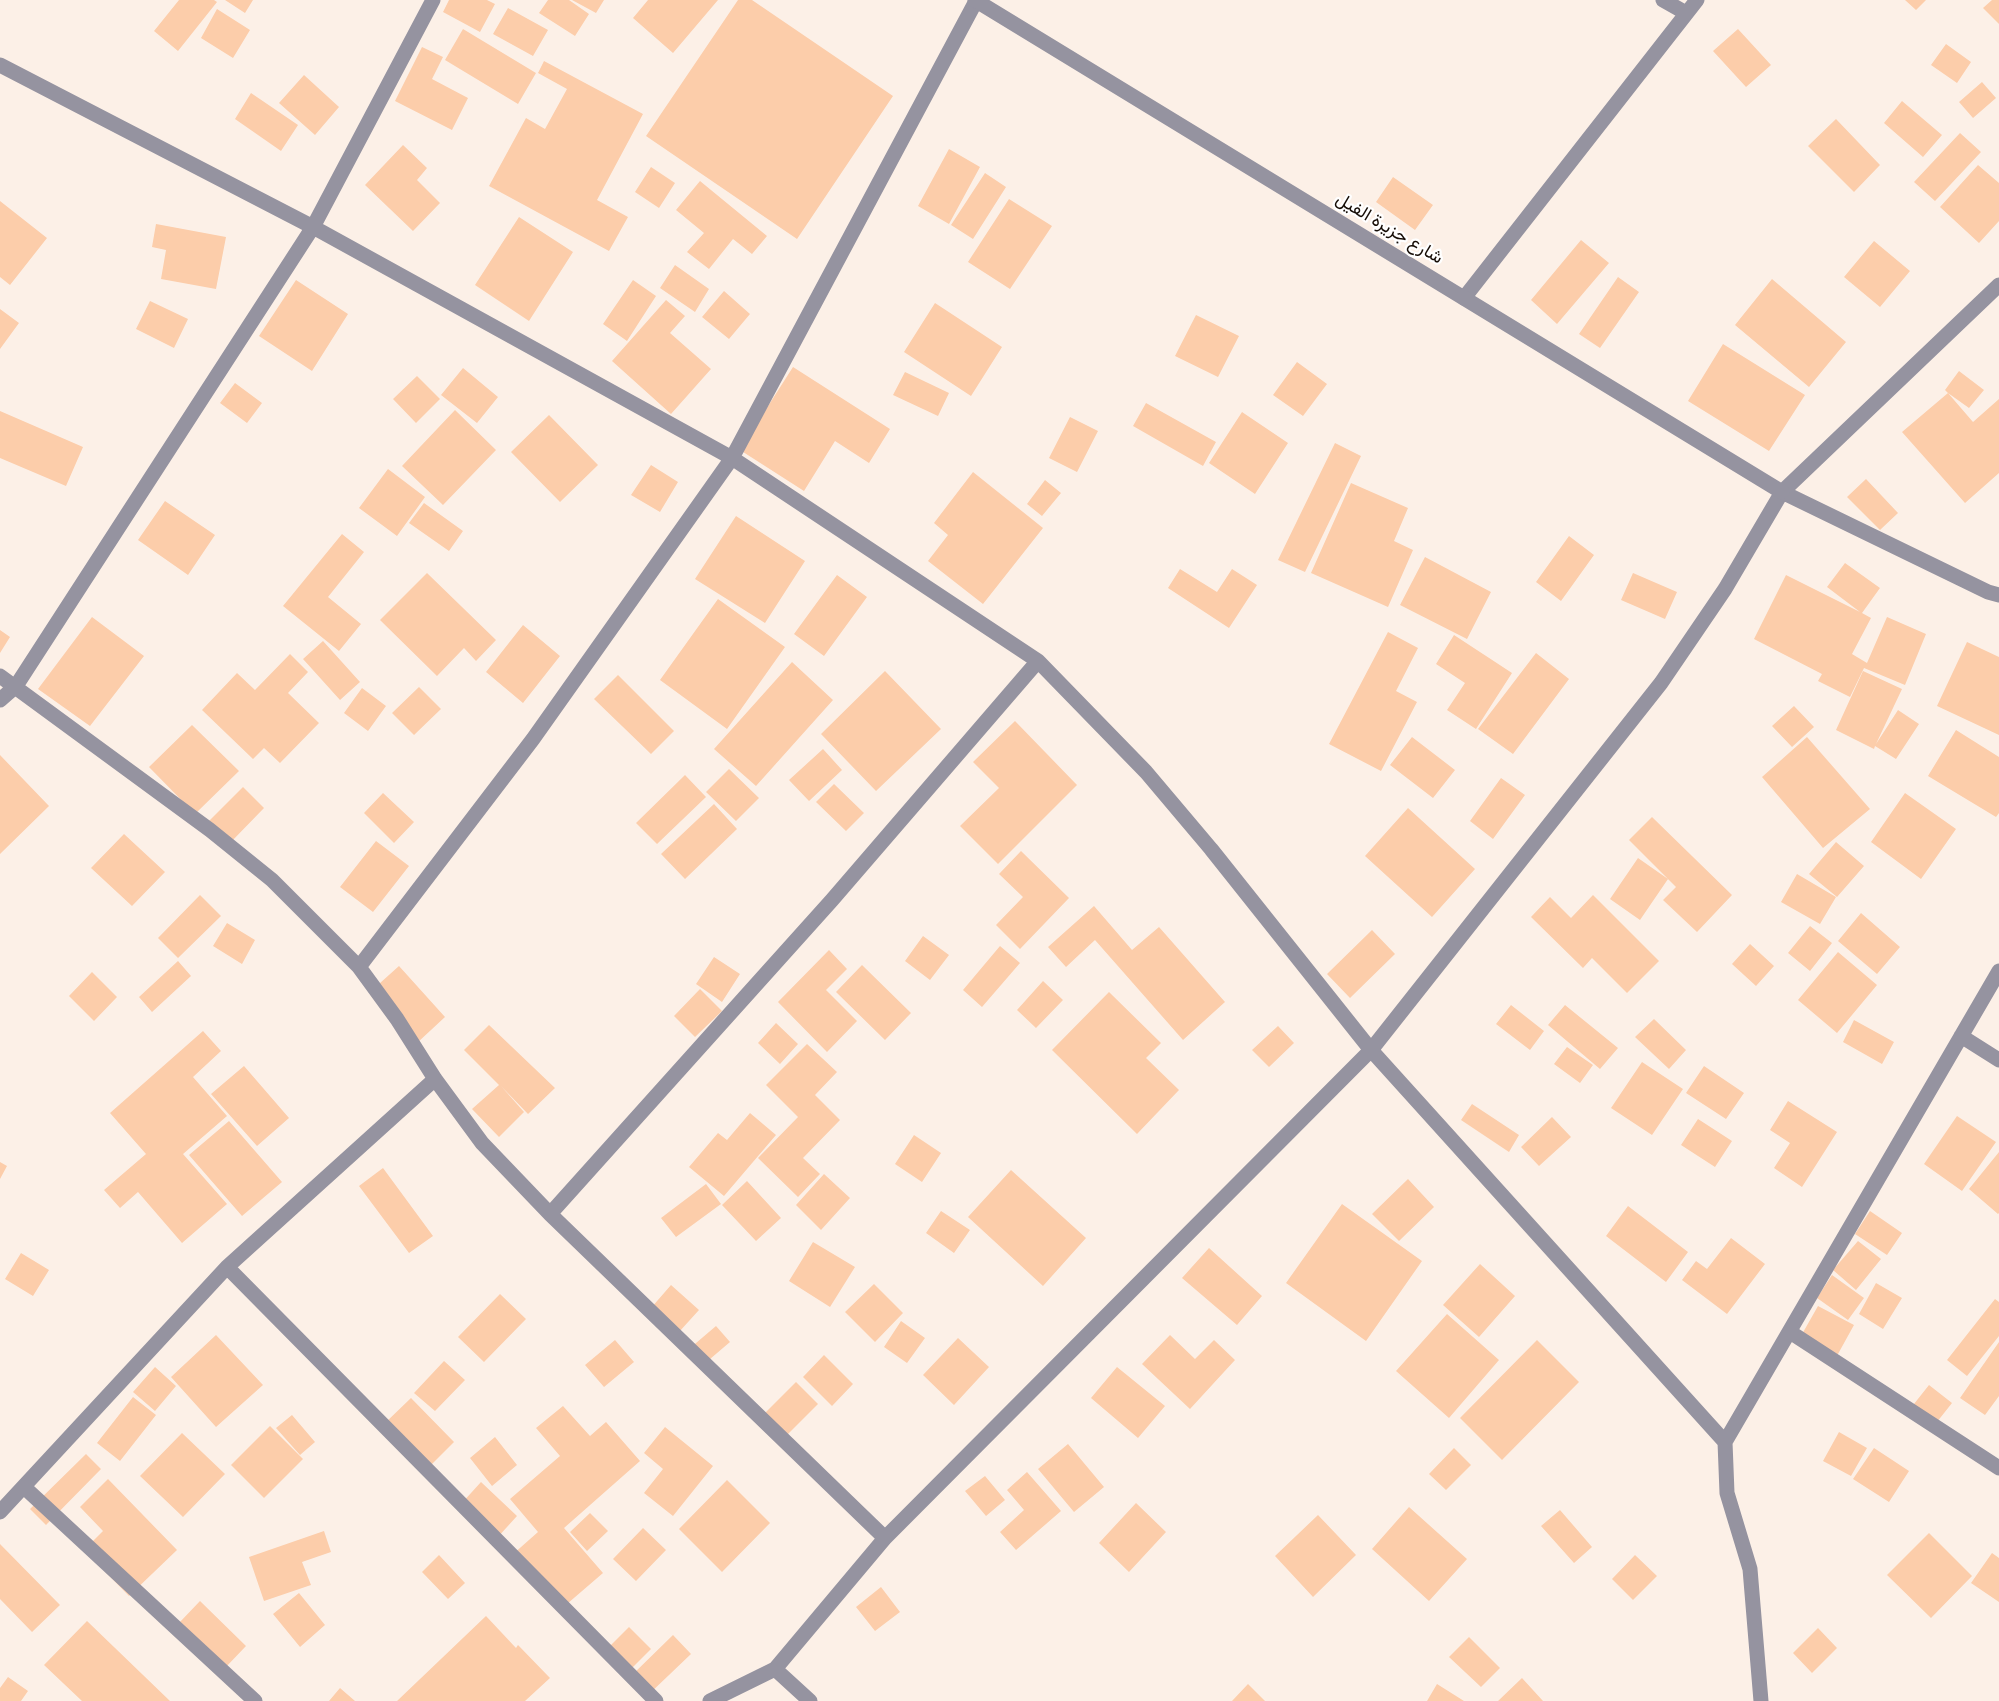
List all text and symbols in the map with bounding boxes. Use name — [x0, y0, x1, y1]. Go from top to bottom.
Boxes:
street label: شارع جزيرة الفيل — [1331, 189, 1447, 269]

